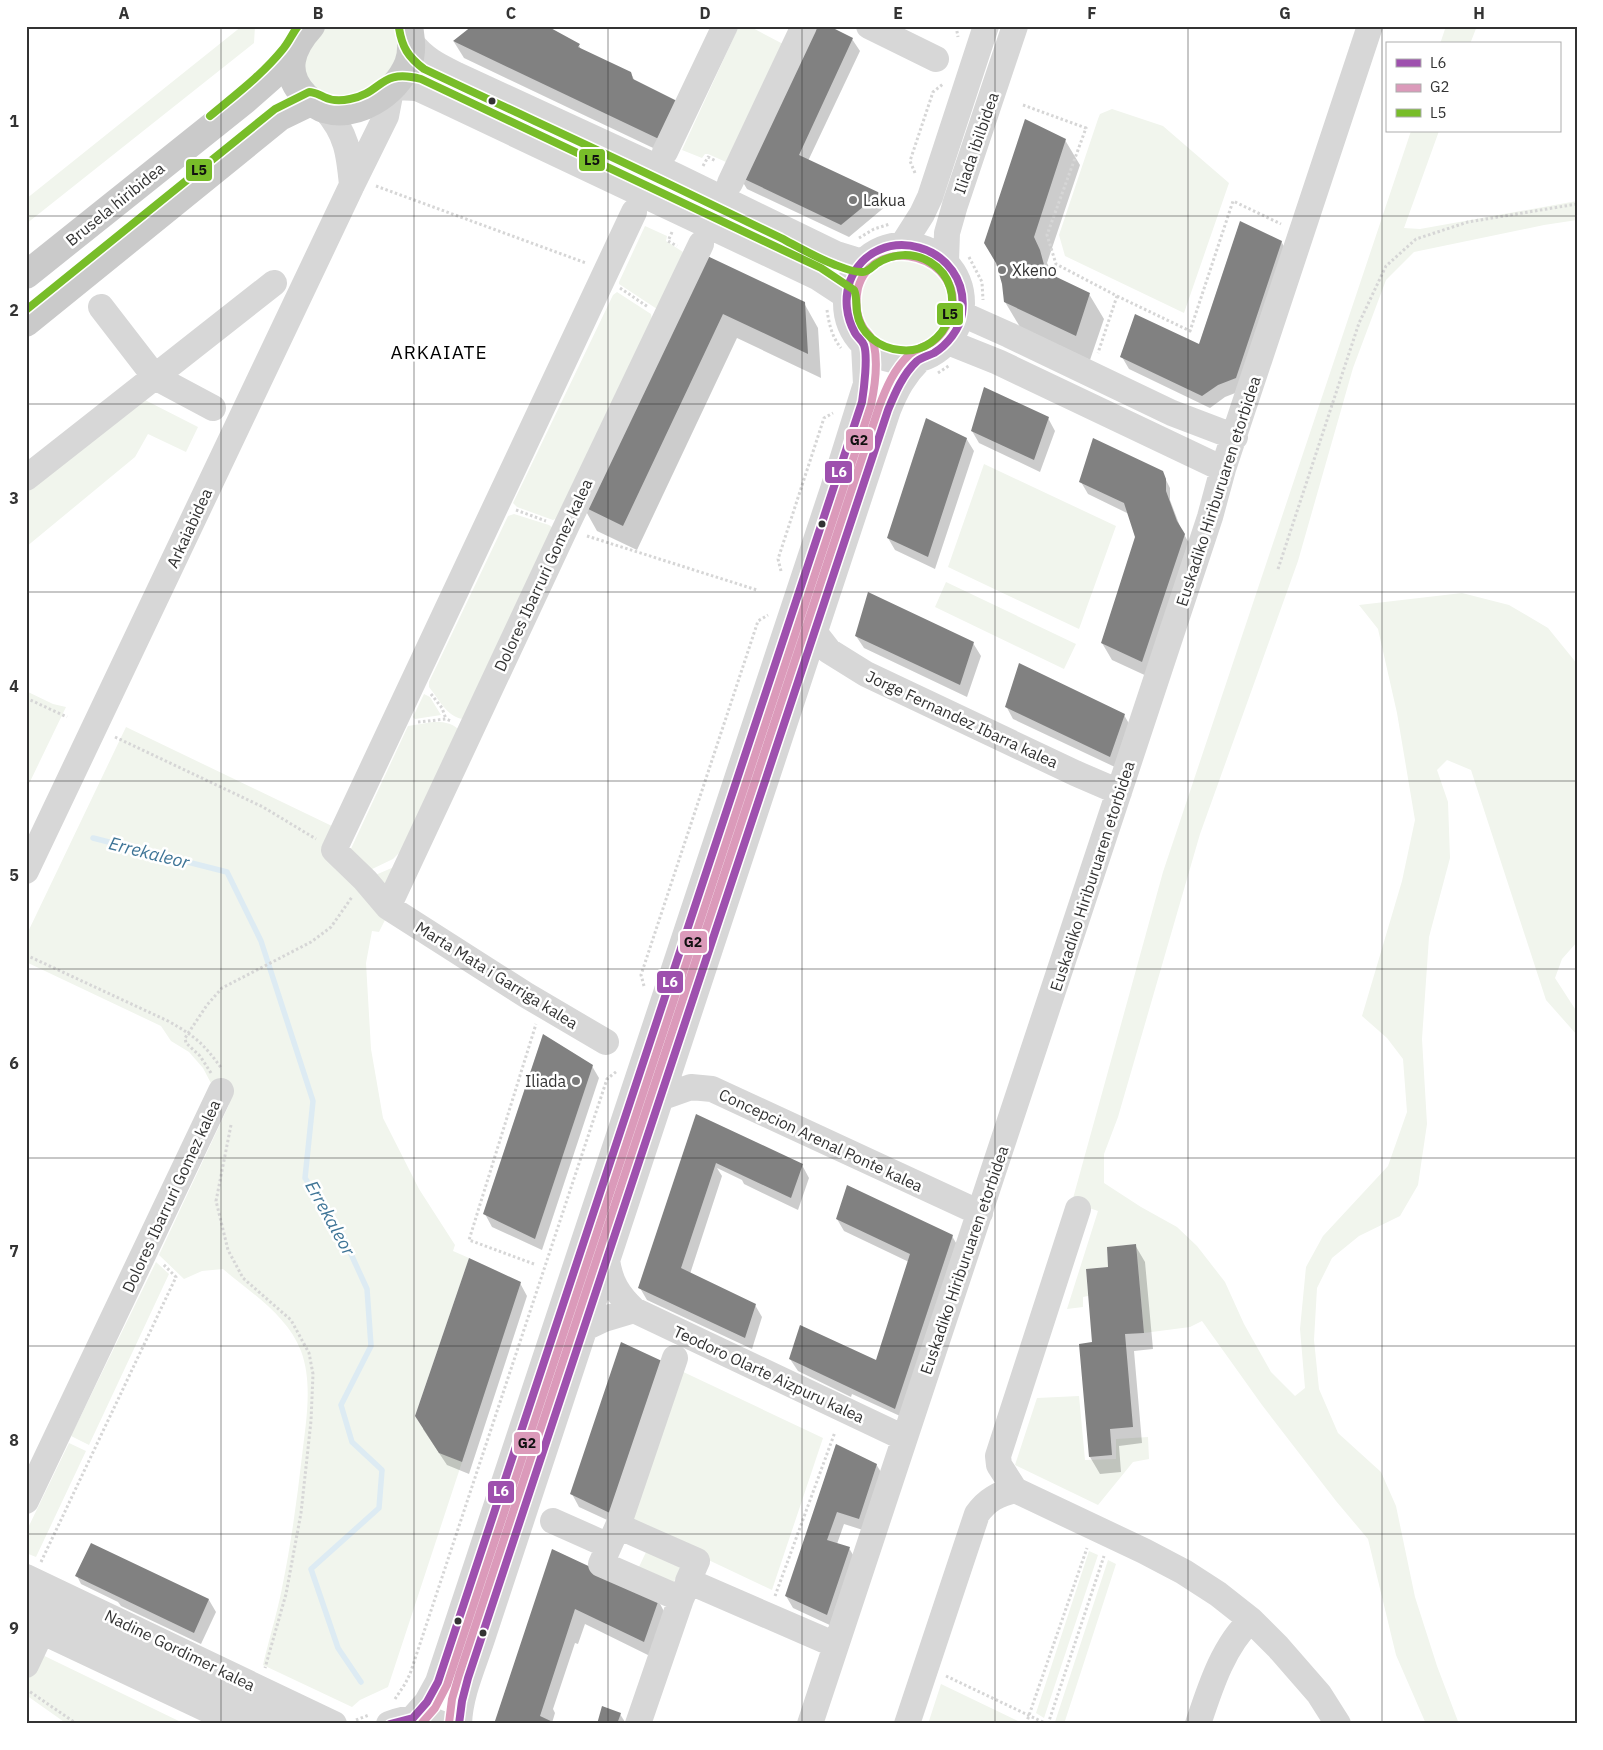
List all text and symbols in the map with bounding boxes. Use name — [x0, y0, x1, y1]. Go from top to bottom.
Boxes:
text: A — [119, 3, 130, 23]
text: B — [313, 3, 324, 23]
text: C — [506, 3, 516, 23]
text: D — [699, 3, 711, 23]
text: E — [893, 3, 903, 23]
text: F — [1087, 3, 1097, 23]
text: G — [1279, 3, 1291, 23]
text: H — [1473, 3, 1485, 23]
legend — [1386, 42, 1560, 132]
text: L6 — [1430, 53, 1447, 72]
text: G2 — [1430, 77, 1449, 96]
street label: Iliada ibilbidea — [949, 89, 1003, 197]
unlabelled marker — [487, 96, 497, 106]
text: L5 — [1430, 103, 1447, 122]
text: 1 — [9, 111, 19, 131]
line badge: L5 — [578, 148, 606, 172]
text: L5 — [584, 151, 600, 169]
street label: Brusela hiribidea — [61, 158, 169, 250]
line badge: L5 — [185, 158, 213, 182]
text: L5 — [191, 161, 207, 179]
place label: Lakua — [863, 190, 906, 210]
marker: Lakua — [847, 194, 859, 206]
place label: Xkeno — [1012, 260, 1057, 280]
marker: Xkeno — [996, 264, 1008, 276]
text: 2 — [9, 300, 19, 320]
line badge: L5 — [936, 302, 964, 326]
text: L5 — [942, 305, 958, 323]
district label: ARKAIATE — [390, 340, 488, 364]
street label: Euskadiko Hiriburuaren etorbidea — [1171, 373, 1265, 609]
line badge: G2 — [845, 428, 874, 452]
text: G2 — [850, 431, 868, 449]
line badge: L6 — [824, 460, 853, 484]
text: L6 — [831, 463, 847, 481]
street label: Dolores Ibarruri Gomez kalea — [489, 475, 597, 675]
street label: Arkaiabidea — [162, 485, 216, 571]
text: 3 — [9, 488, 19, 508]
unlabelled marker — [817, 519, 827, 529]
street label: Jorge Fernandez Ibarra kalea — [863, 666, 1062, 773]
text: 4 — [9, 676, 19, 696]
street label: Euskadiko Hiriburuaren etorbidea — [1045, 758, 1139, 994]
water label: Errekaleor — [106, 831, 192, 874]
text: 5 — [9, 865, 19, 885]
street label: Marta Mata i Garriga kalea — [412, 917, 582, 1033]
line badge: G2 — [679, 930, 708, 954]
text: G2 — [684, 933, 702, 951]
line badge: L6 — [656, 970, 684, 994]
text: L6 — [662, 973, 678, 991]
text: 6 — [9, 1053, 19, 1073]
place label: Iliada — [525, 1071, 566, 1091]
marker: Iliada — [570, 1075, 582, 1087]
street label: Concepcion Arenal Ponte kalea — [716, 1084, 927, 1196]
street label: Dolores Ibarruri Gomez kalea — [117, 1096, 225, 1296]
street label: Euskadiko Hiriburuaren etorbidea — [915, 1142, 1013, 1377]
water label: Errekaleor — [300, 1176, 361, 1260]
text: 7 — [9, 1241, 19, 1261]
street label: Teodoro Olarte Aizpuru kalea — [670, 1321, 868, 1427]
text: 8 — [9, 1430, 19, 1450]
line badge: G2 — [513, 1431, 541, 1455]
text: G2 — [518, 1434, 536, 1452]
line badge: L6 — [487, 1480, 515, 1504]
text: L6 — [493, 1482, 509, 1500]
street label: Nadine Gordimer kalea — [102, 1605, 259, 1695]
unlabelled marker — [453, 1616, 463, 1626]
text: 9 — [9, 1618, 19, 1638]
unlabelled marker — [478, 1628, 488, 1638]

